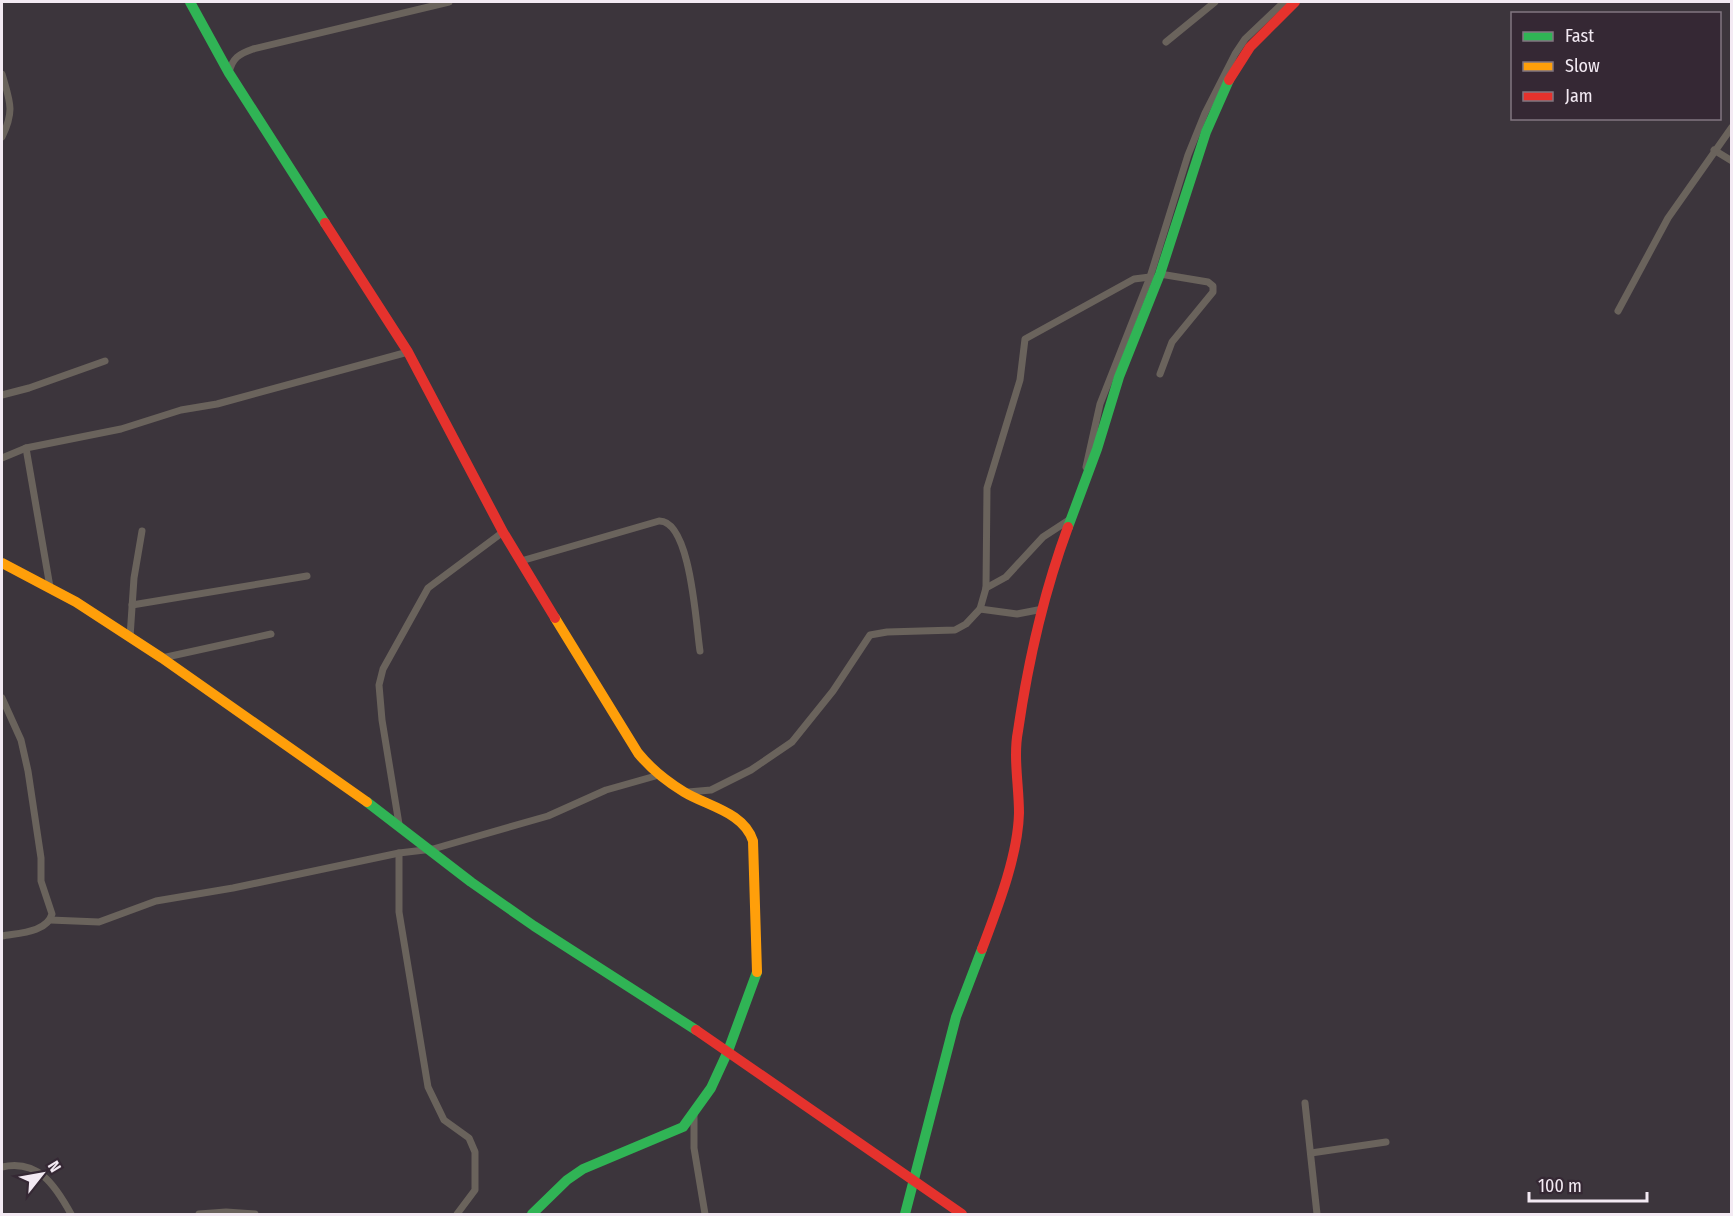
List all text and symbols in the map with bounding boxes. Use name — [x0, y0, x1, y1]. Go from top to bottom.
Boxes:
legend — [1511, 12, 1721, 120]
text: Fast — [1565, 25, 1594, 47]
text: Slow — [1565, 55, 1600, 77]
text: Jam — [1565, 85, 1593, 107]
north arrow — [12, 1144, 72, 1204]
text: N — [44, 1158, 65, 1176]
scale bar — [1529, 1165, 1648, 1203]
text: 100 m — [1538, 1175, 1582, 1197]

